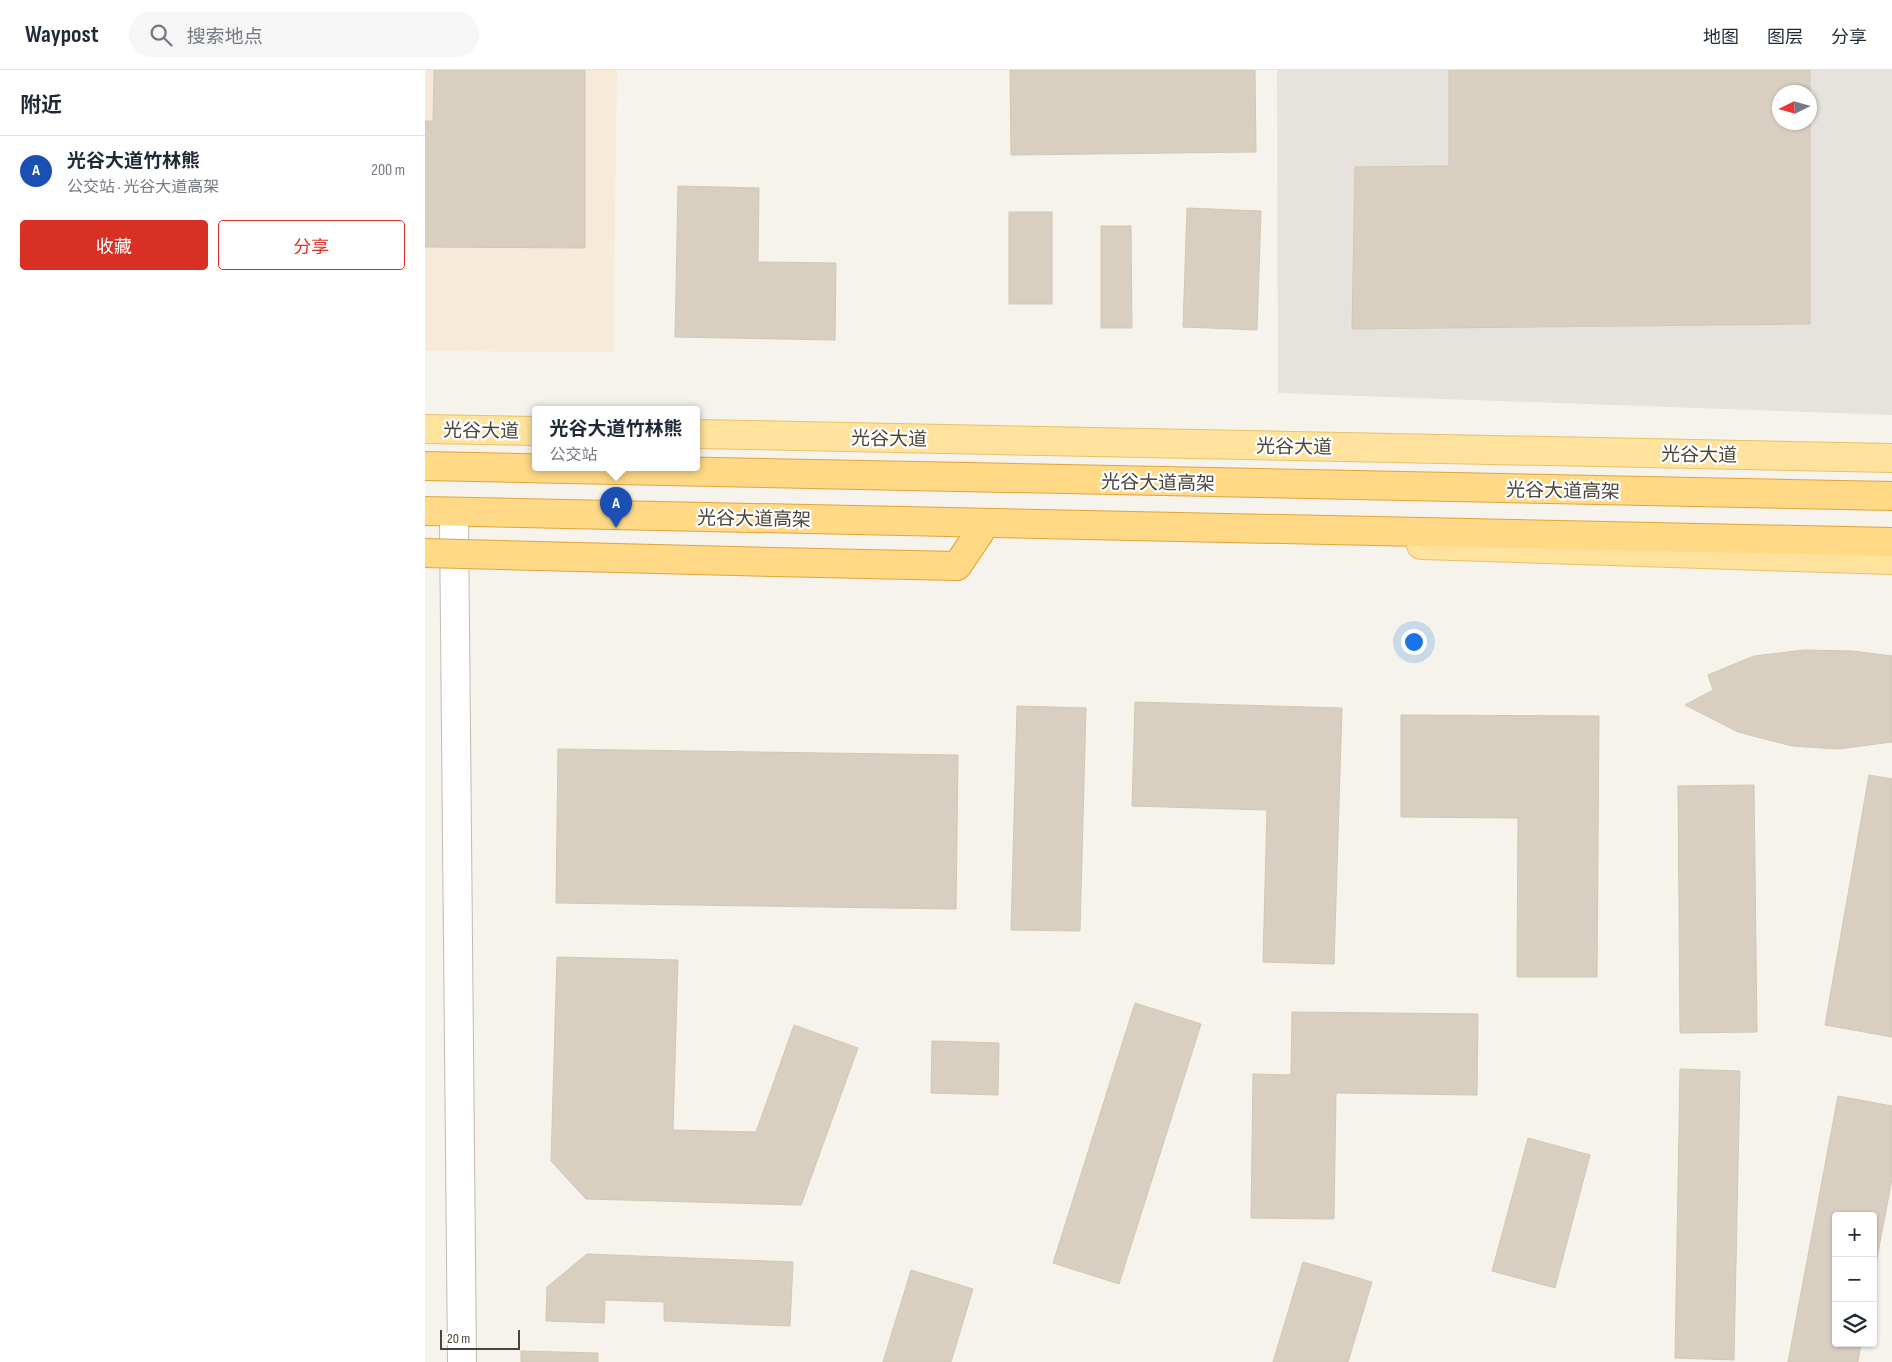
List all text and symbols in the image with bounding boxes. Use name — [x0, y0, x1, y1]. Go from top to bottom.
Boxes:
search box — [129, 12, 479, 57]
text: Waypost — [25, 20, 99, 49]
icon: search — [147, 21, 175, 49]
text: 搜索地点 — [187, 26, 263, 49]
text: 地图 — [1703, 27, 1739, 48]
text: 图层 — [1767, 27, 1803, 48]
text: 分享 — [1831, 27, 1867, 48]
north arrow — [1772, 85, 1817, 130]
text: 附近 — [20, 93, 62, 118]
text: 光谷大道竹林熊 — [67, 150, 200, 173]
text: A — [32, 161, 40, 180]
text: 200 m — [371, 161, 405, 180]
text: 公交站 · 光谷大道高架 — [67, 178, 219, 197]
button: 收藏 — [20, 220, 208, 270]
button: 分享 — [218, 220, 405, 270]
popup — [532, 406, 700, 471]
text: 光谷大道竹林熊 — [549, 418, 683, 441]
street label: 光谷大道 — [443, 419, 519, 444]
street label: 光谷大道 — [851, 427, 927, 452]
street label: 光谷大道 — [1256, 435, 1332, 460]
street label: 光谷大道 — [1661, 443, 1737, 468]
text: 公交站 — [549, 446, 598, 465]
street label: 光谷大道高架 — [1101, 471, 1215, 496]
street label: 光谷大道高架 — [1506, 479, 1620, 504]
pin: A — [600, 487, 632, 528]
street label: 光谷大道高架 — [697, 507, 811, 532]
your location — [1401, 629, 1427, 655]
map controls — [1832, 1212, 1877, 1347]
button: + — [1832, 1212, 1877, 1257]
button: − — [1832, 1257, 1877, 1302]
button: layers — [1832, 1302, 1877, 1347]
scale bar — [440, 1327, 520, 1350]
text: 20 m — [447, 1330, 470, 1347]

